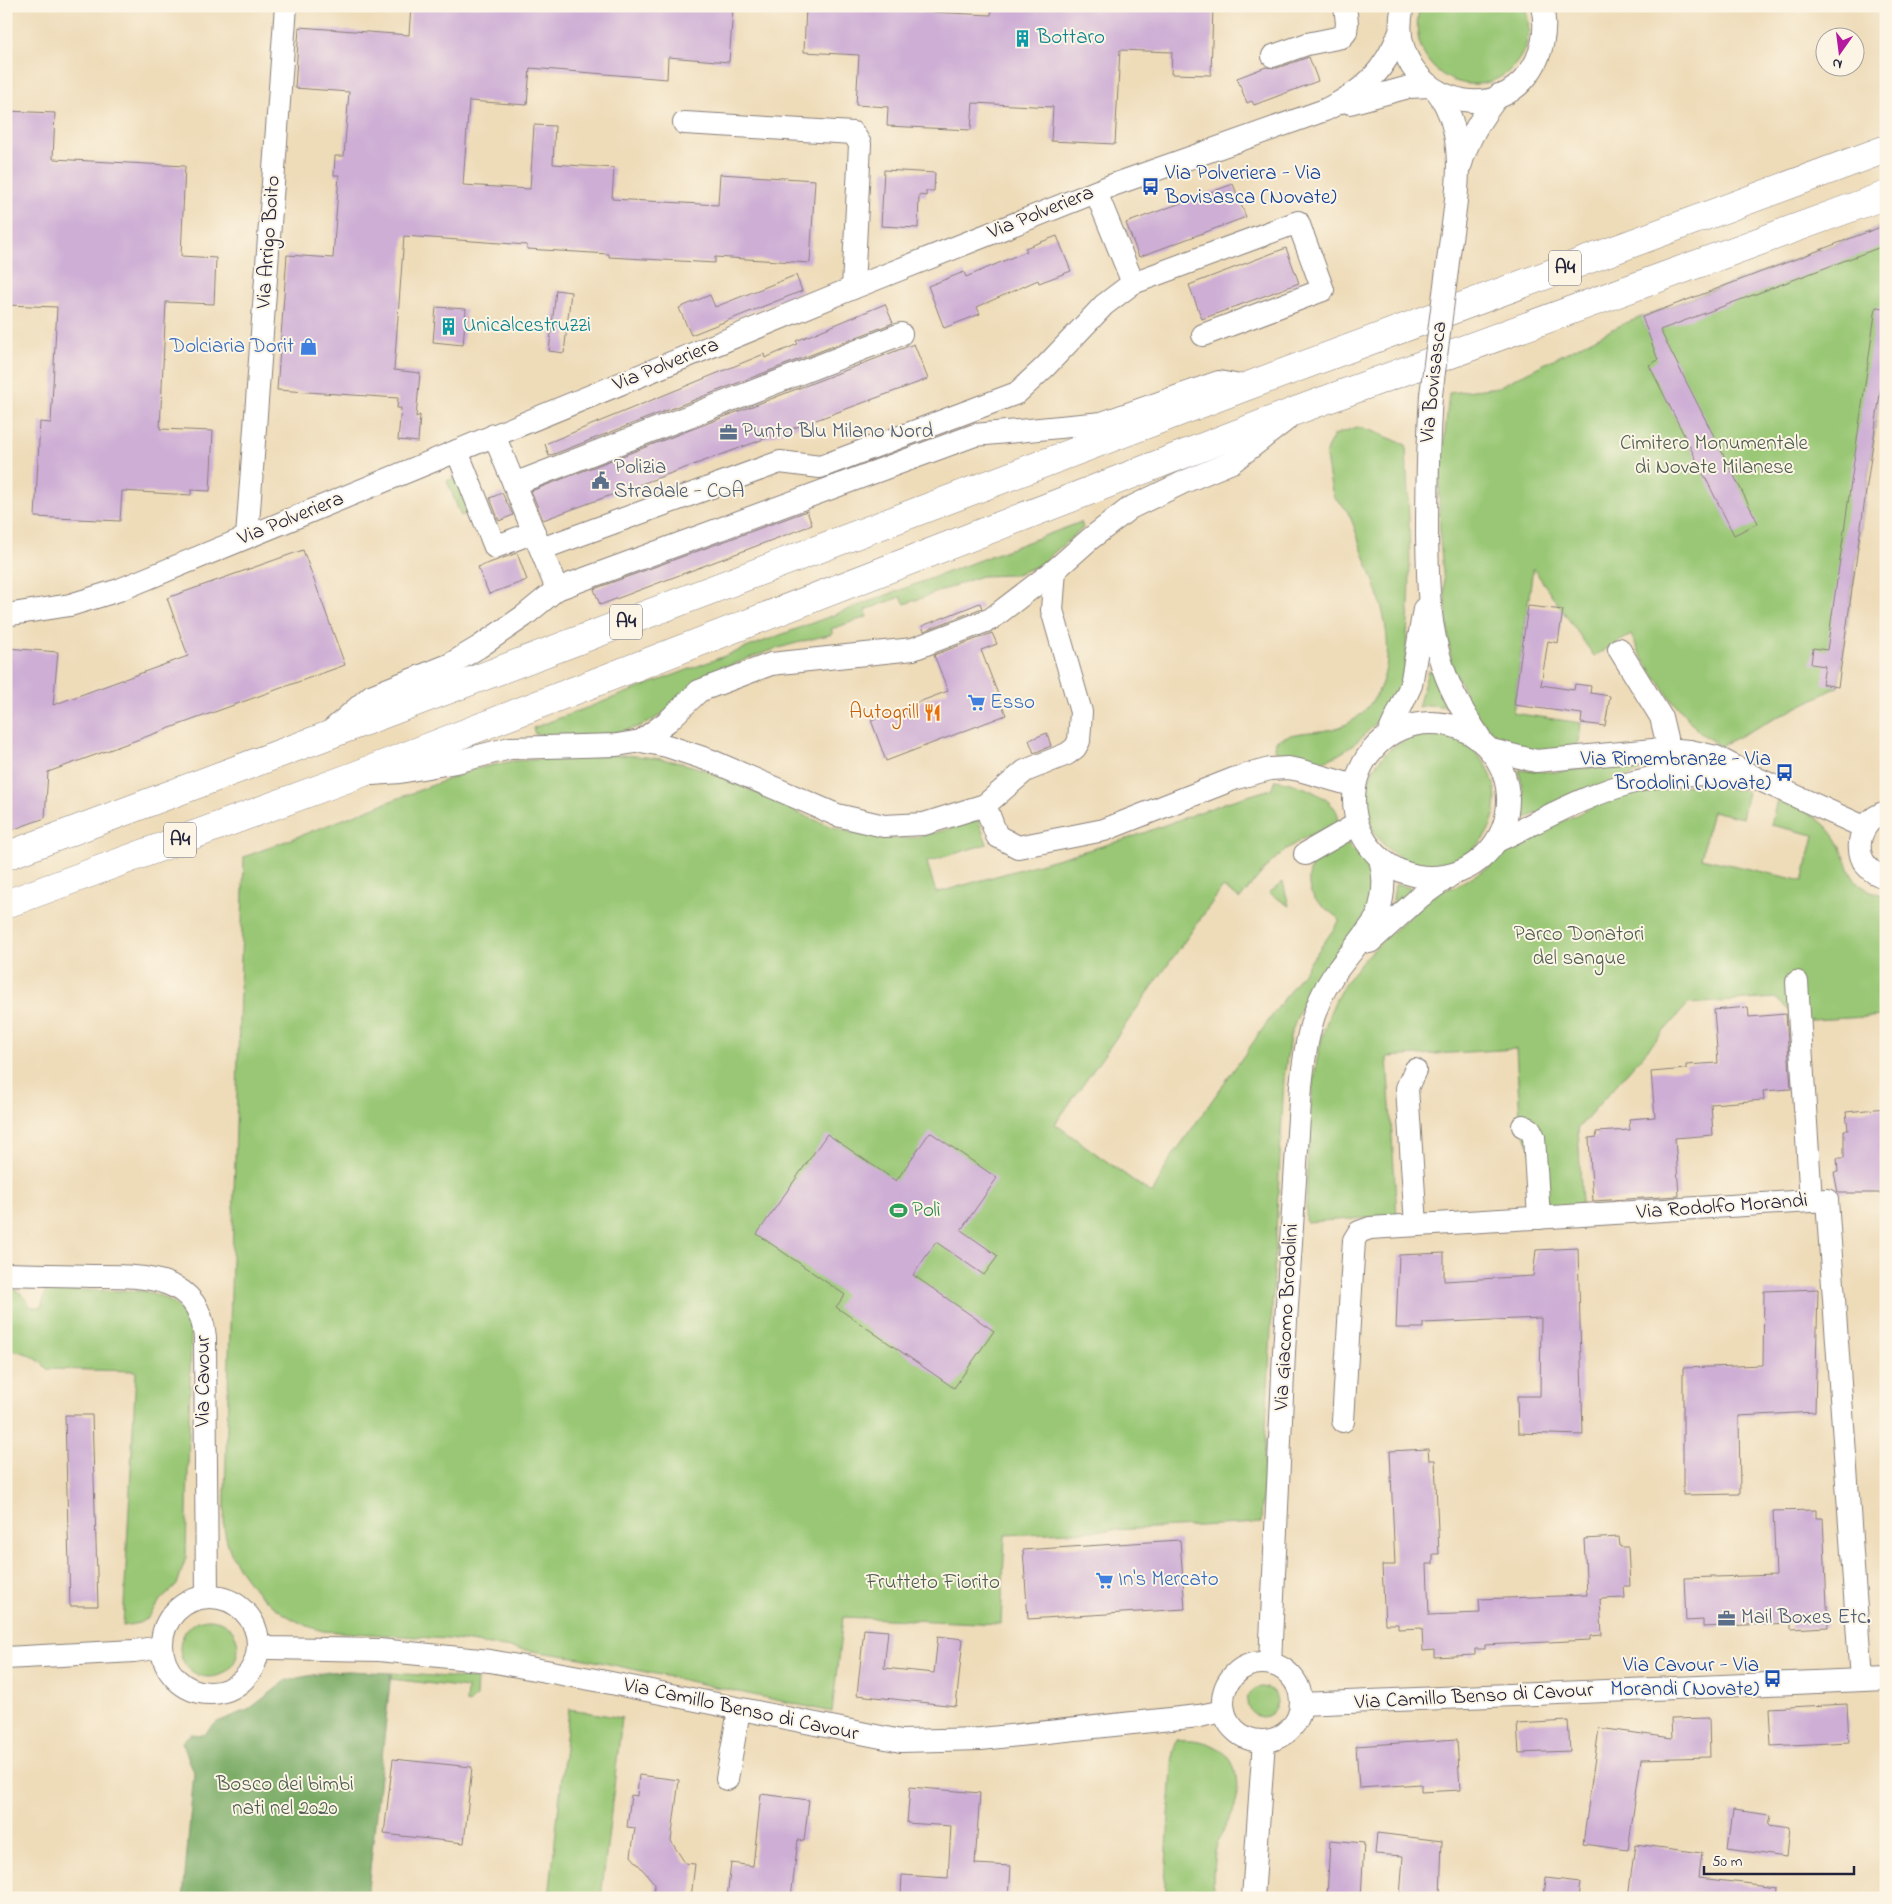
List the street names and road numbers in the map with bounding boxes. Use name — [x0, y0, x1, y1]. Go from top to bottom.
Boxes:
street label: Via Arrigo Boito — [249, 174, 291, 311]
street label: Via Polveriera — [983, 178, 1098, 248]
road number: A4 — [1549, 250, 1581, 286]
street label: Via Bovisasca — [1413, 320, 1455, 445]
street label: Via Polveriera — [608, 330, 723, 400]
street label: Via Polveriera — [233, 484, 348, 554]
road number: A4 — [610, 604, 642, 640]
road number: A4 — [164, 822, 196, 858]
street label: Via Rodolfo Morandi — [1634, 1186, 1809, 1228]
street label: Via Giacomo Brodolini — [1267, 1223, 1307, 1412]
street label: Via Cavour — [189, 1335, 219, 1428]
street label: Via Camillo Benso di Cavour — [620, 1670, 862, 1750]
street label: Via Camillo Benso di Cavour — [1353, 1676, 1595, 1718]

